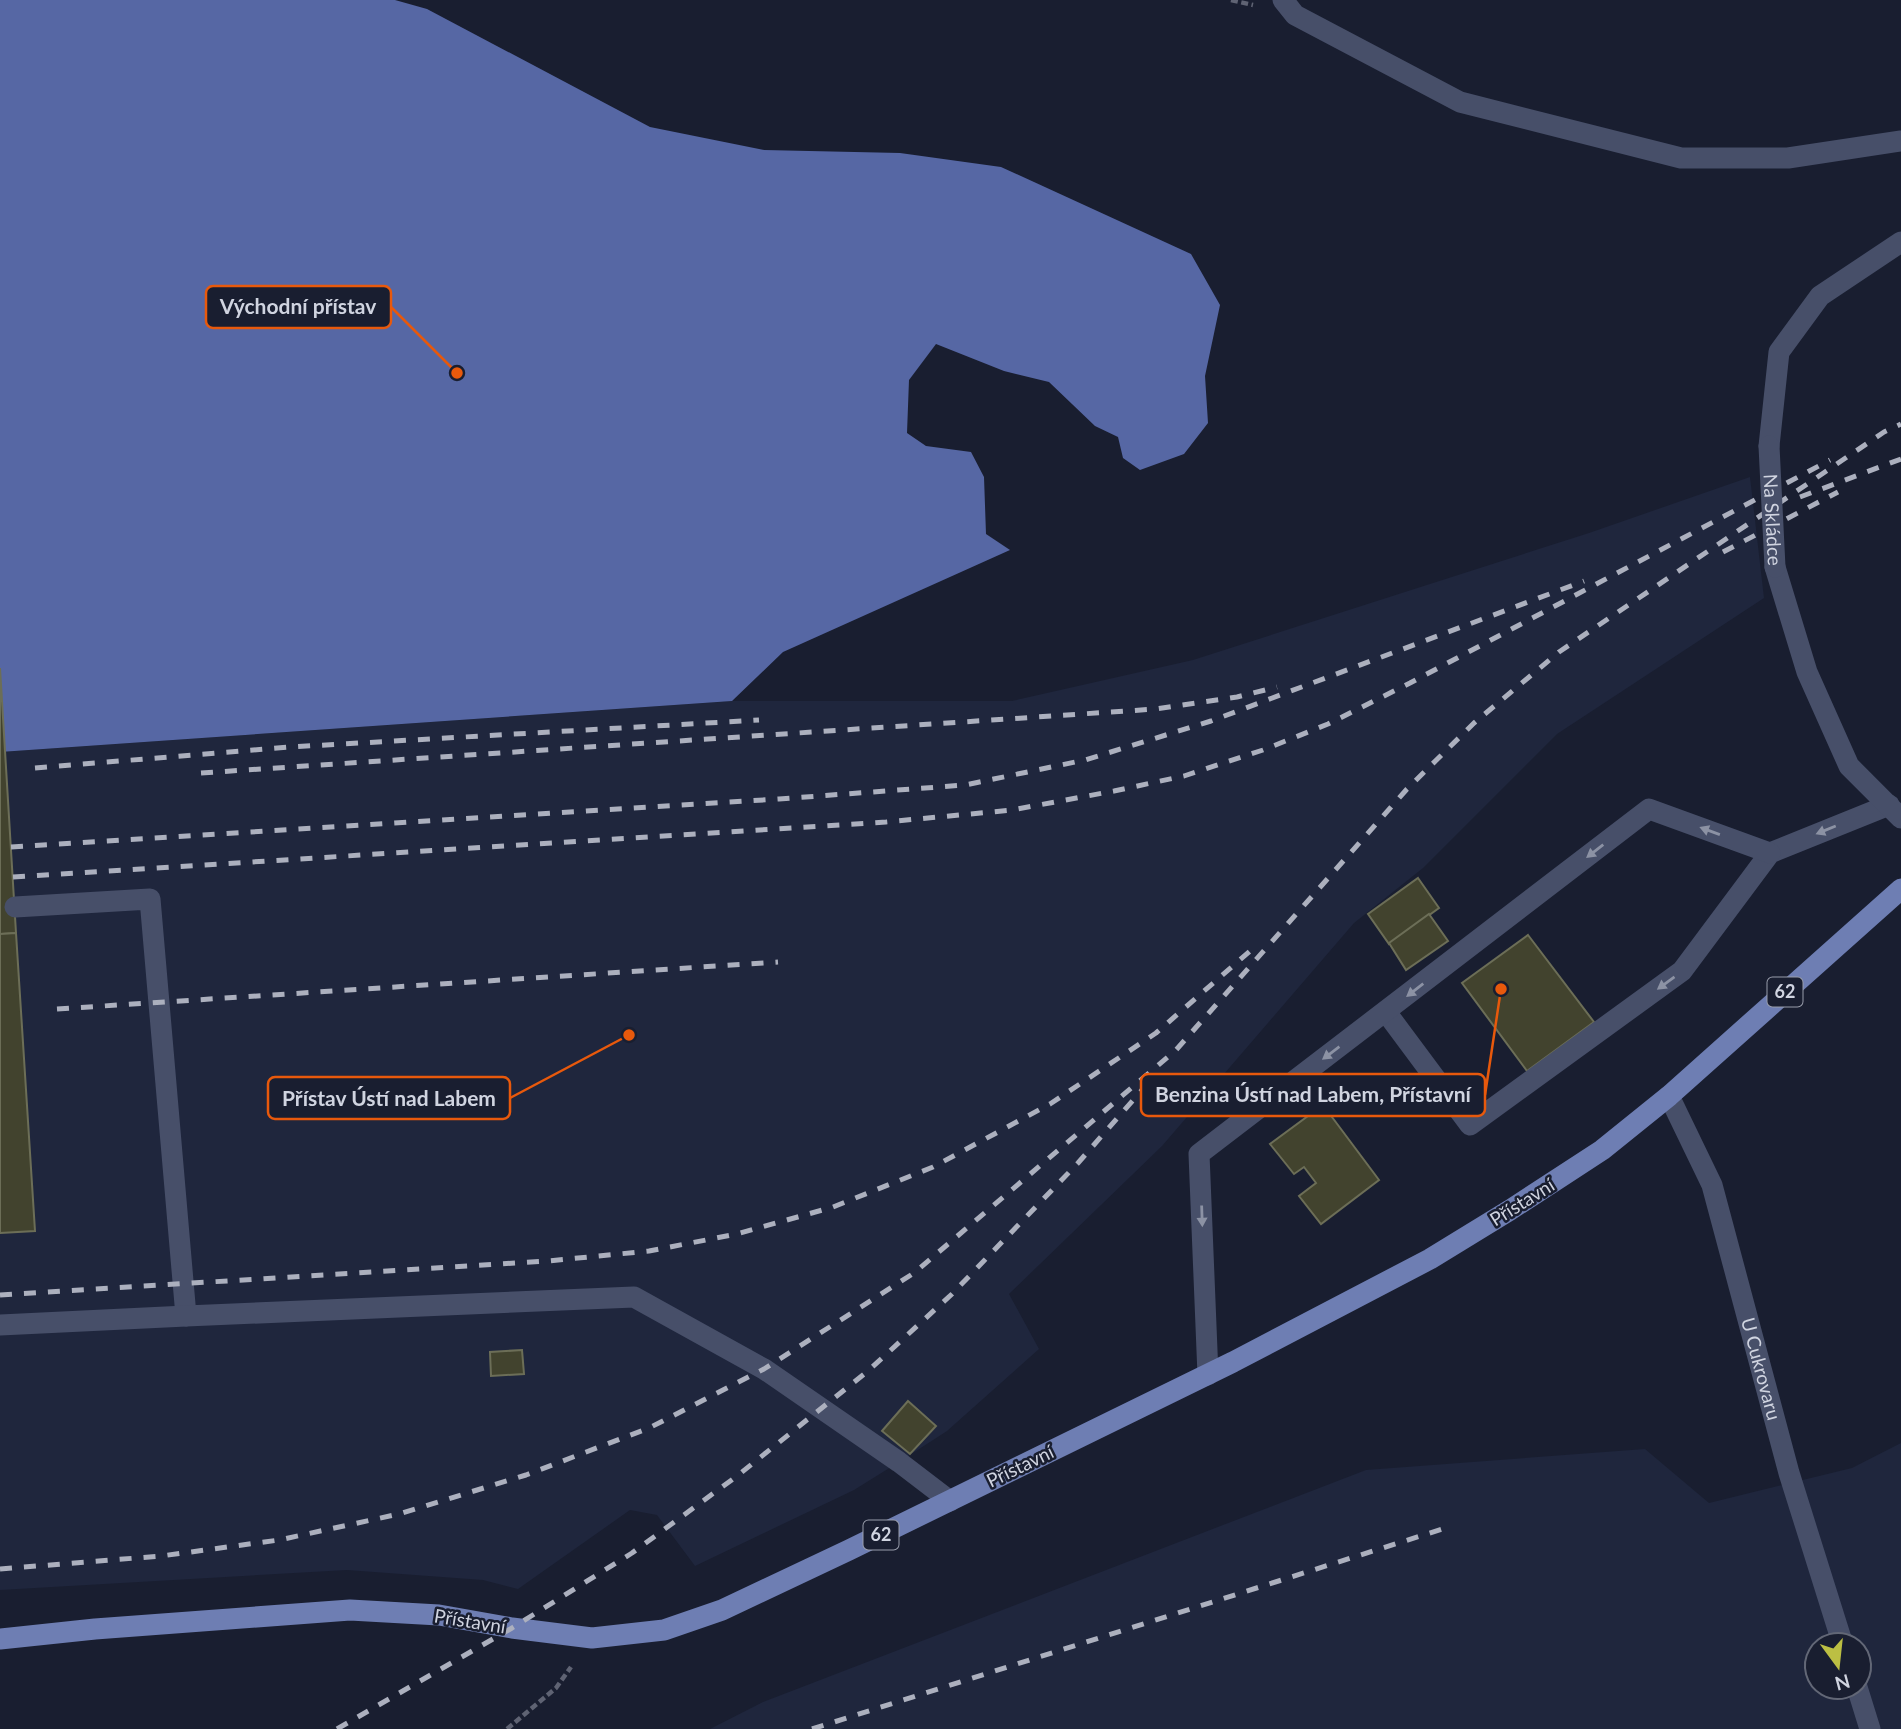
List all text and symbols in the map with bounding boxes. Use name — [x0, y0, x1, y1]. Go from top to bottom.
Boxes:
callout: Východní přístav — [206, 286, 391, 328]
text: Východní přístav — [219, 293, 376, 318]
street label: Na Skládce — [1759, 473, 1787, 566]
one-way arrow — [1699, 825, 1720, 836]
one-way arrow — [1815, 825, 1836, 836]
one-way arrow — [1587, 843, 1605, 858]
one-way arrow — [1657, 976, 1675, 990]
road number: 62 — [1768, 978, 1802, 1007]
one-way arrow — [1406, 982, 1424, 996]
one-way arrow — [1323, 1046, 1341, 1061]
callout: Benzina Ústí nad Labem, Přístavní — [1141, 1074, 1485, 1116]
callout: Přístav Ústí nad Labem — [268, 1077, 510, 1119]
text: Benzina Ústí nad Labem, Přístavní — [1155, 1081, 1473, 1106]
text: Přístav Ústí nad Labem — [282, 1085, 496, 1110]
street label: Přístavní — [1485, 1172, 1560, 1230]
one-way arrow — [1196, 1205, 1207, 1227]
street label: U Cukrovaru — [1737, 1315, 1786, 1422]
street label: Přístavní — [982, 1439, 1058, 1492]
road number: 62 — [864, 1520, 898, 1550]
street label: Přístavní — [433, 1604, 509, 1638]
north arrow — [1803, 1631, 1873, 1701]
text: N — [1832, 1670, 1853, 1696]

